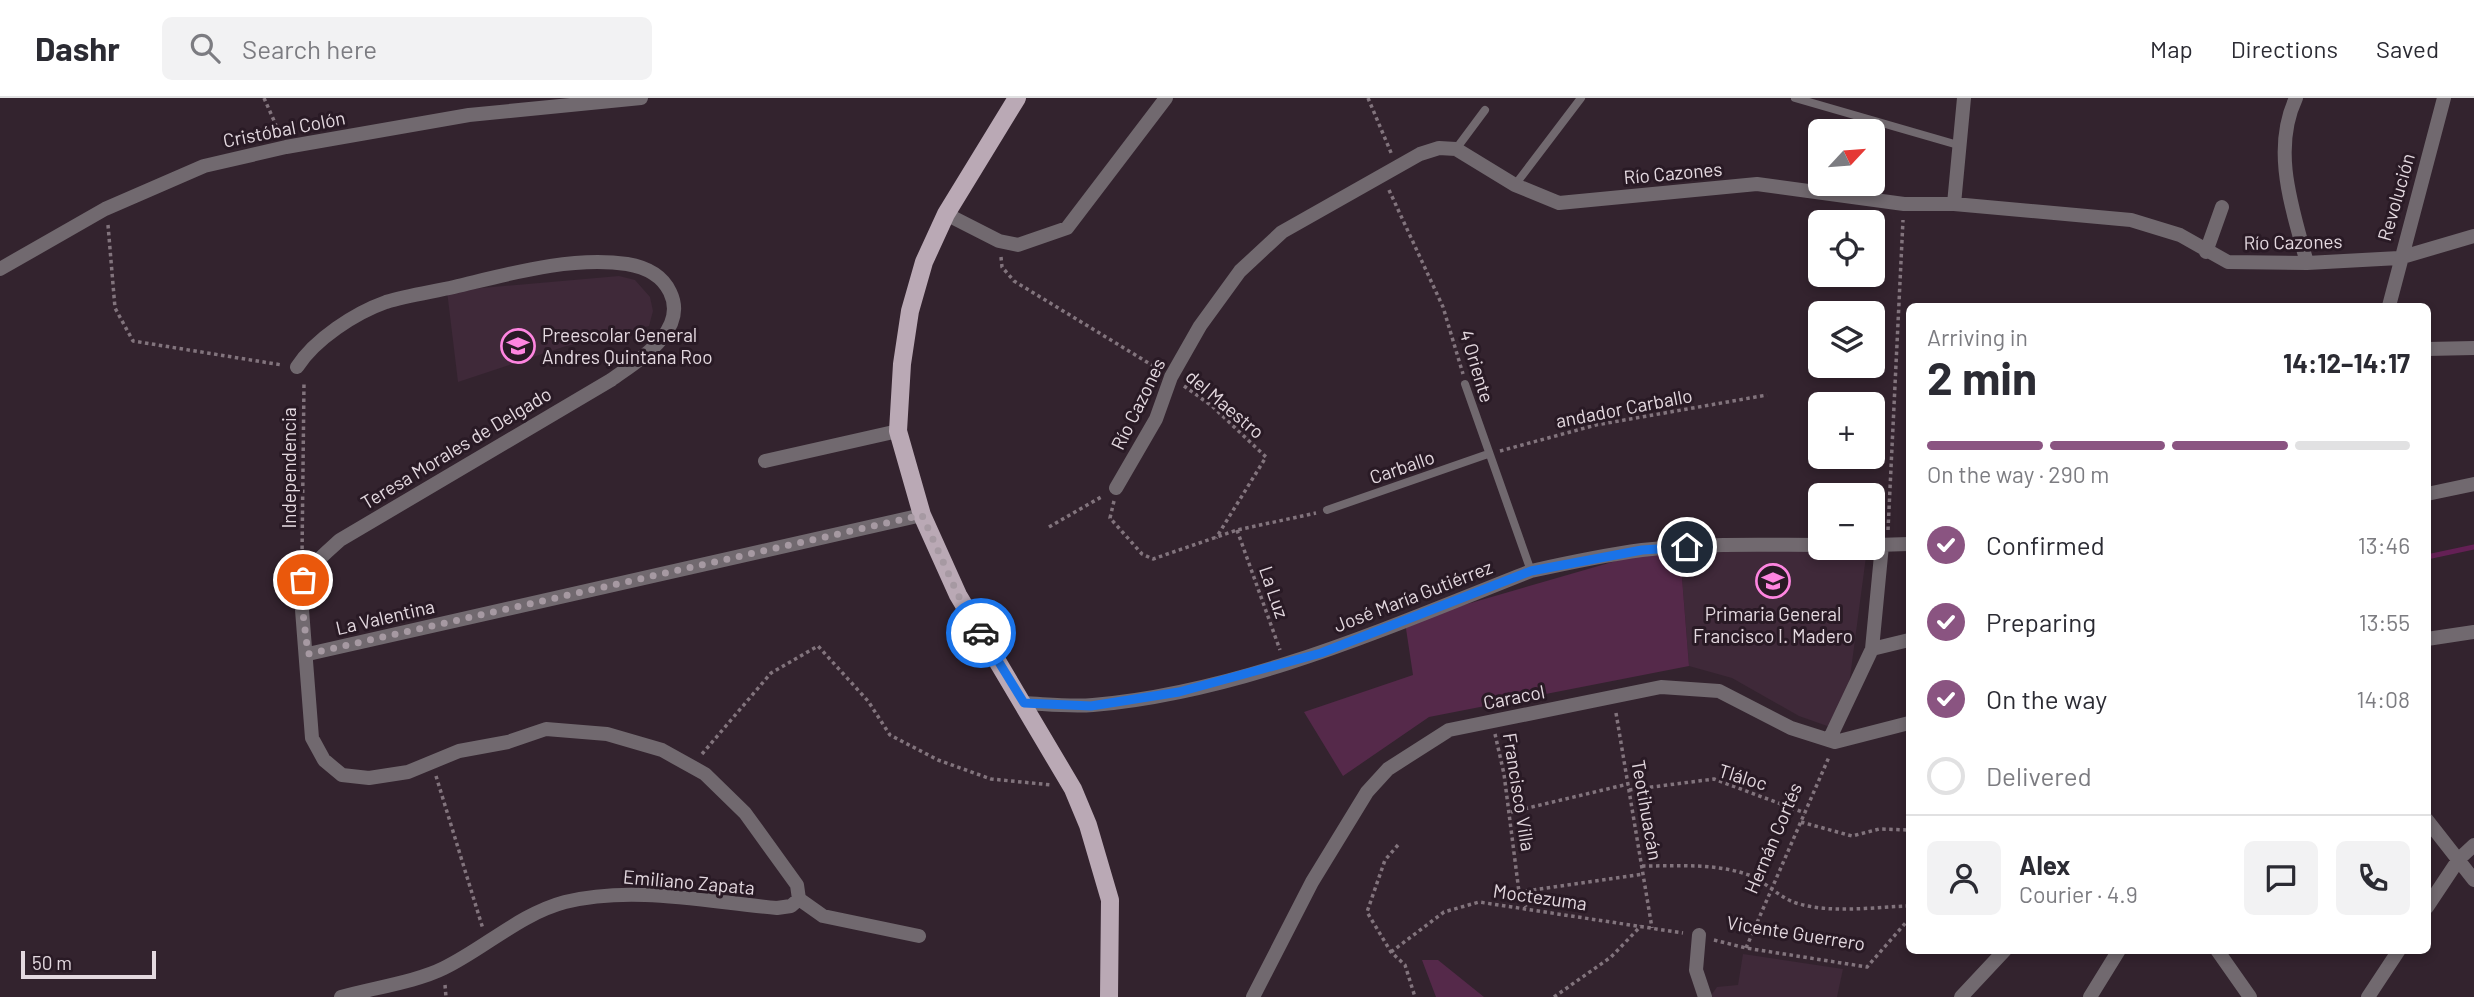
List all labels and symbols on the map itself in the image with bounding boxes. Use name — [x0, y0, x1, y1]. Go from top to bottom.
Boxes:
street label: Cristóbal Colón — [221, 105, 347, 152]
north arrow — [1808, 119, 1885, 196]
street label: Revolución — [2372, 150, 2419, 243]
street label: Río Cazones — [1623, 157, 1723, 188]
street label: Río Cazones — [2243, 229, 2343, 254]
place label: Preescolar General Andres Quintana Roo — [542, 323, 713, 368]
school or university icon: Preescolar General Andres Quintana Roo — [499, 327, 537, 365]
street label: 4 Oriente — [1456, 327, 1499, 405]
street label: Río Cazones — [1106, 354, 1170, 453]
street label: del Maestro — [1181, 364, 1269, 443]
street label: Teresa Morales de Delgado — [356, 382, 555, 514]
street label: andador Carballo — [1554, 383, 1694, 432]
street label: Independencia — [277, 407, 300, 529]
street label: Carballo — [1366, 445, 1437, 488]
pin — [1657, 517, 1717, 577]
pin — [273, 550, 333, 610]
street label: José María Gutiérrez — [1330, 555, 1495, 636]
school or university icon: Primaria General Francisco I. Madero — [1754, 562, 1792, 600]
street label: La Luz — [1255, 563, 1294, 621]
street label: La Valentina — [333, 594, 437, 639]
courier — [946, 598, 1016, 668]
place label: Primaria General Francisco I. Madero — [1693, 602, 1853, 647]
street label: Caracol — [1481, 679, 1547, 714]
street label: Francisco Villa — [1499, 731, 1540, 853]
street label: Teotihuacán — [1627, 758, 1668, 862]
street label: Tláloc — [1716, 758, 1770, 795]
street label: Hernán Cortés — [1739, 779, 1806, 897]
street label: Emiliano Zapata — [622, 864, 756, 899]
street label: Moctezuma — [1492, 879, 1589, 914]
street label: Vicente Guerrero — [1725, 910, 1867, 955]
scale bar — [21, 948, 156, 980]

